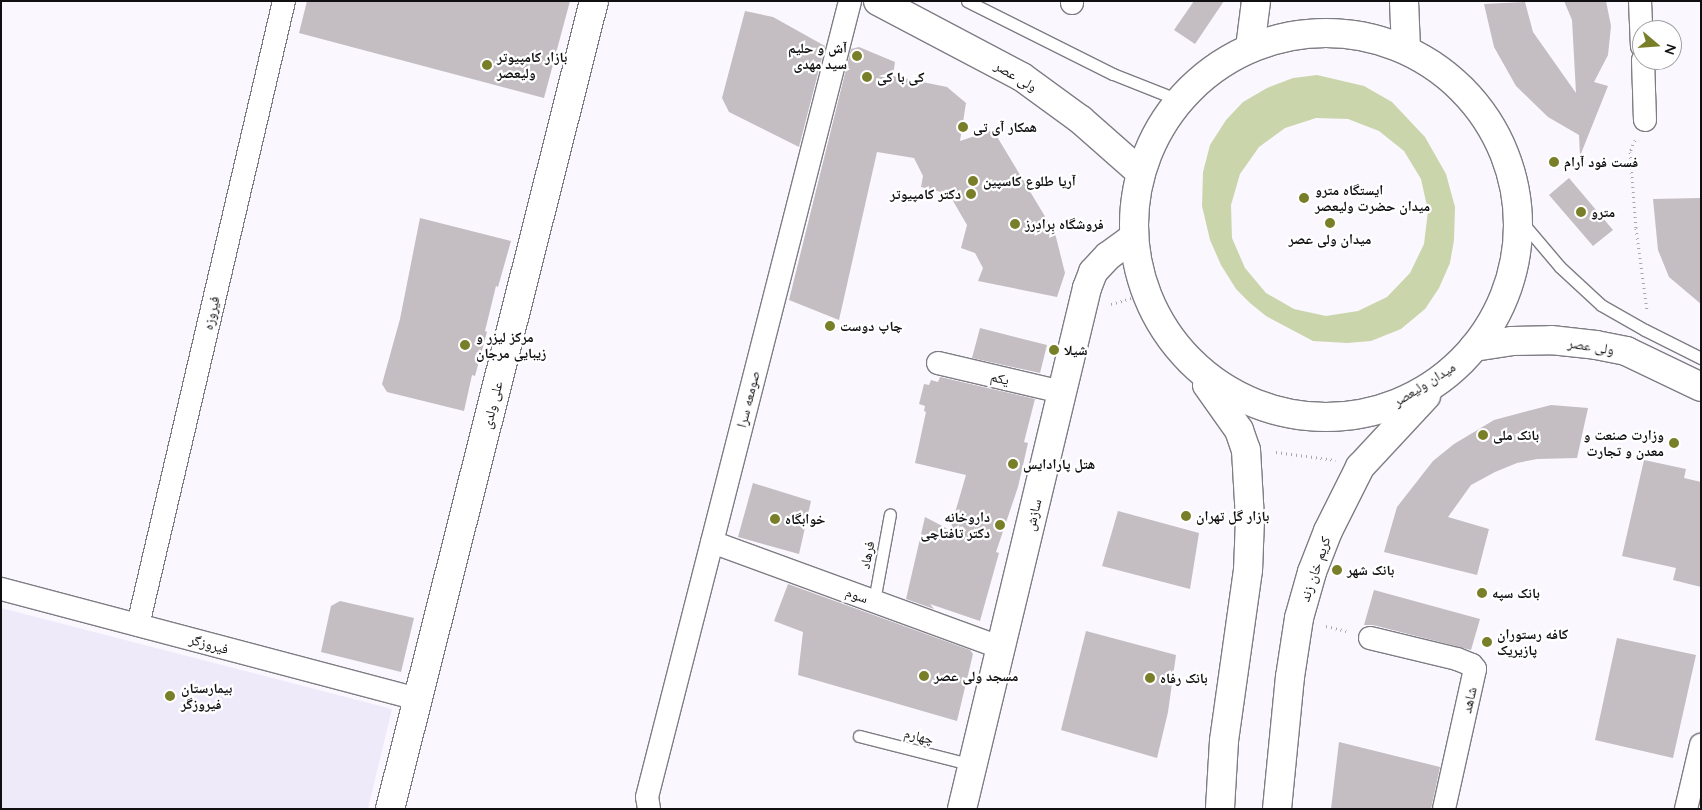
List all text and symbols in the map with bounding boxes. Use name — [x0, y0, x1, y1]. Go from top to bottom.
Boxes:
north arrow — [1632, 20, 1682, 70]
place label: آش و حلیم سید مهدی — [788, 40, 847, 72]
text: N — [1660, 42, 1680, 57]
place label: بازار کامپیوتر ولیعصر — [497, 49, 567, 82]
marker: آش و حلیم سید مهدی — [851, 50, 863, 62]
street label: ولی عصر — [992, 57, 1040, 95]
marker: بازار کامپیوتر ولیعصر — [481, 59, 493, 71]
place label: کی با کی — [877, 69, 924, 85]
marker: کی با کی — [861, 71, 873, 83]
place label: همکار آی تی — [973, 119, 1037, 135]
marker: همکار آی تی — [957, 121, 969, 133]
place label: فست فود آرام — [1564, 154, 1638, 170]
marker: فست فود آرام — [1548, 156, 1560, 168]
place label: آریا طلوع کاسپین — [983, 173, 1076, 189]
marker: آریا طلوع کاسپین — [967, 175, 979, 187]
place label: ایستگاه مترو میدان حضرت ولیعصر — [1315, 182, 1430, 214]
place label: دکتر کامپیوتر — [890, 186, 961, 202]
marker: دکتر کامپیوتر — [965, 188, 977, 200]
marker: ایستگاه مترو میدان حضرت ولیعصر — [1297, 191, 1311, 205]
place label: مترو — [1591, 204, 1615, 220]
marker: مترو — [1575, 206, 1587, 218]
place label: فروشگاه بِرادِرز — [1025, 216, 1104, 232]
marker: میدان ولی عصر — [1324, 217, 1336, 229]
marker: فروشگاه بِرادِرز — [1009, 218, 1021, 230]
place label: میدان ولی عصر — [1289, 231, 1371, 247]
street label: فیروزه — [199, 294, 223, 332]
place label: چاپ دوست — [840, 318, 903, 334]
marker: چاپ دوست — [824, 320, 836, 332]
place label: مرکز لیزر و زیبایی مرجان — [476, 329, 546, 362]
street label: ولی عصر — [1567, 334, 1615, 358]
marker: مرکز لیزر و زیبایی مرجان — [458, 338, 472, 352]
place label: شیلا — [1064, 342, 1088, 358]
marker: شیلا — [1048, 344, 1060, 356]
street label: میدان ولیعصر — [1390, 358, 1458, 410]
street label: یکم — [989, 368, 1011, 388]
street label: صومعه سرا — [733, 369, 763, 429]
street label: علی ولدی — [478, 379, 506, 431]
place label: بانک ملی — [1493, 427, 1539, 443]
place label: وزارت صنعت و معدن و تجارت — [1584, 427, 1664, 460]
marker: بانک ملی — [1477, 429, 1489, 441]
marker: وزارت صنعت و معدن و تجارت — [1668, 437, 1680, 449]
place label: هتل پارادایس — [1023, 456, 1095, 472]
marker: هتل پارادایس — [1007, 458, 1019, 470]
street label: سازش — [1021, 497, 1045, 533]
place label: بازار گل تهران — [1196, 508, 1269, 524]
place label: داروخانه دکتر تافتاچی — [921, 509, 990, 542]
marker: بازار گل تهران — [1180, 510, 1192, 522]
place label: خوابگاه — [785, 511, 825, 527]
marker: خوابگاه — [769, 513, 781, 525]
marker: داروخانه دکتر تافتاچی — [994, 519, 1006, 531]
street label: کریم خان زند — [1296, 534, 1334, 604]
street label: فرهاد — [856, 540, 878, 570]
place label: بانک شهر — [1347, 562, 1394, 578]
marker: بانک شهر — [1331, 564, 1343, 576]
street label: سوم — [844, 583, 870, 607]
place label: بانک سپه — [1492, 585, 1540, 601]
marker: بانک سپه — [1476, 587, 1488, 599]
place label: کافه رستوران پازیریک — [1497, 626, 1568, 658]
street label: فیروزگر — [188, 631, 230, 657]
marker: کافه رستوران پازیریک — [1481, 636, 1493, 648]
place label: مسجد ولی عصر — [934, 668, 1018, 684]
marker: مسجد ولی عصر — [918, 670, 930, 682]
place label: بانک رفاه — [1160, 670, 1208, 686]
marker: بانک رفاه — [1144, 672, 1156, 684]
place label: بیمارستان فیروزگر — [181, 680, 232, 712]
street label: شاهد — [1458, 685, 1480, 715]
marker: بیمارستان فیروزگر — [163, 689, 177, 703]
street label: چهارم — [902, 724, 936, 748]

